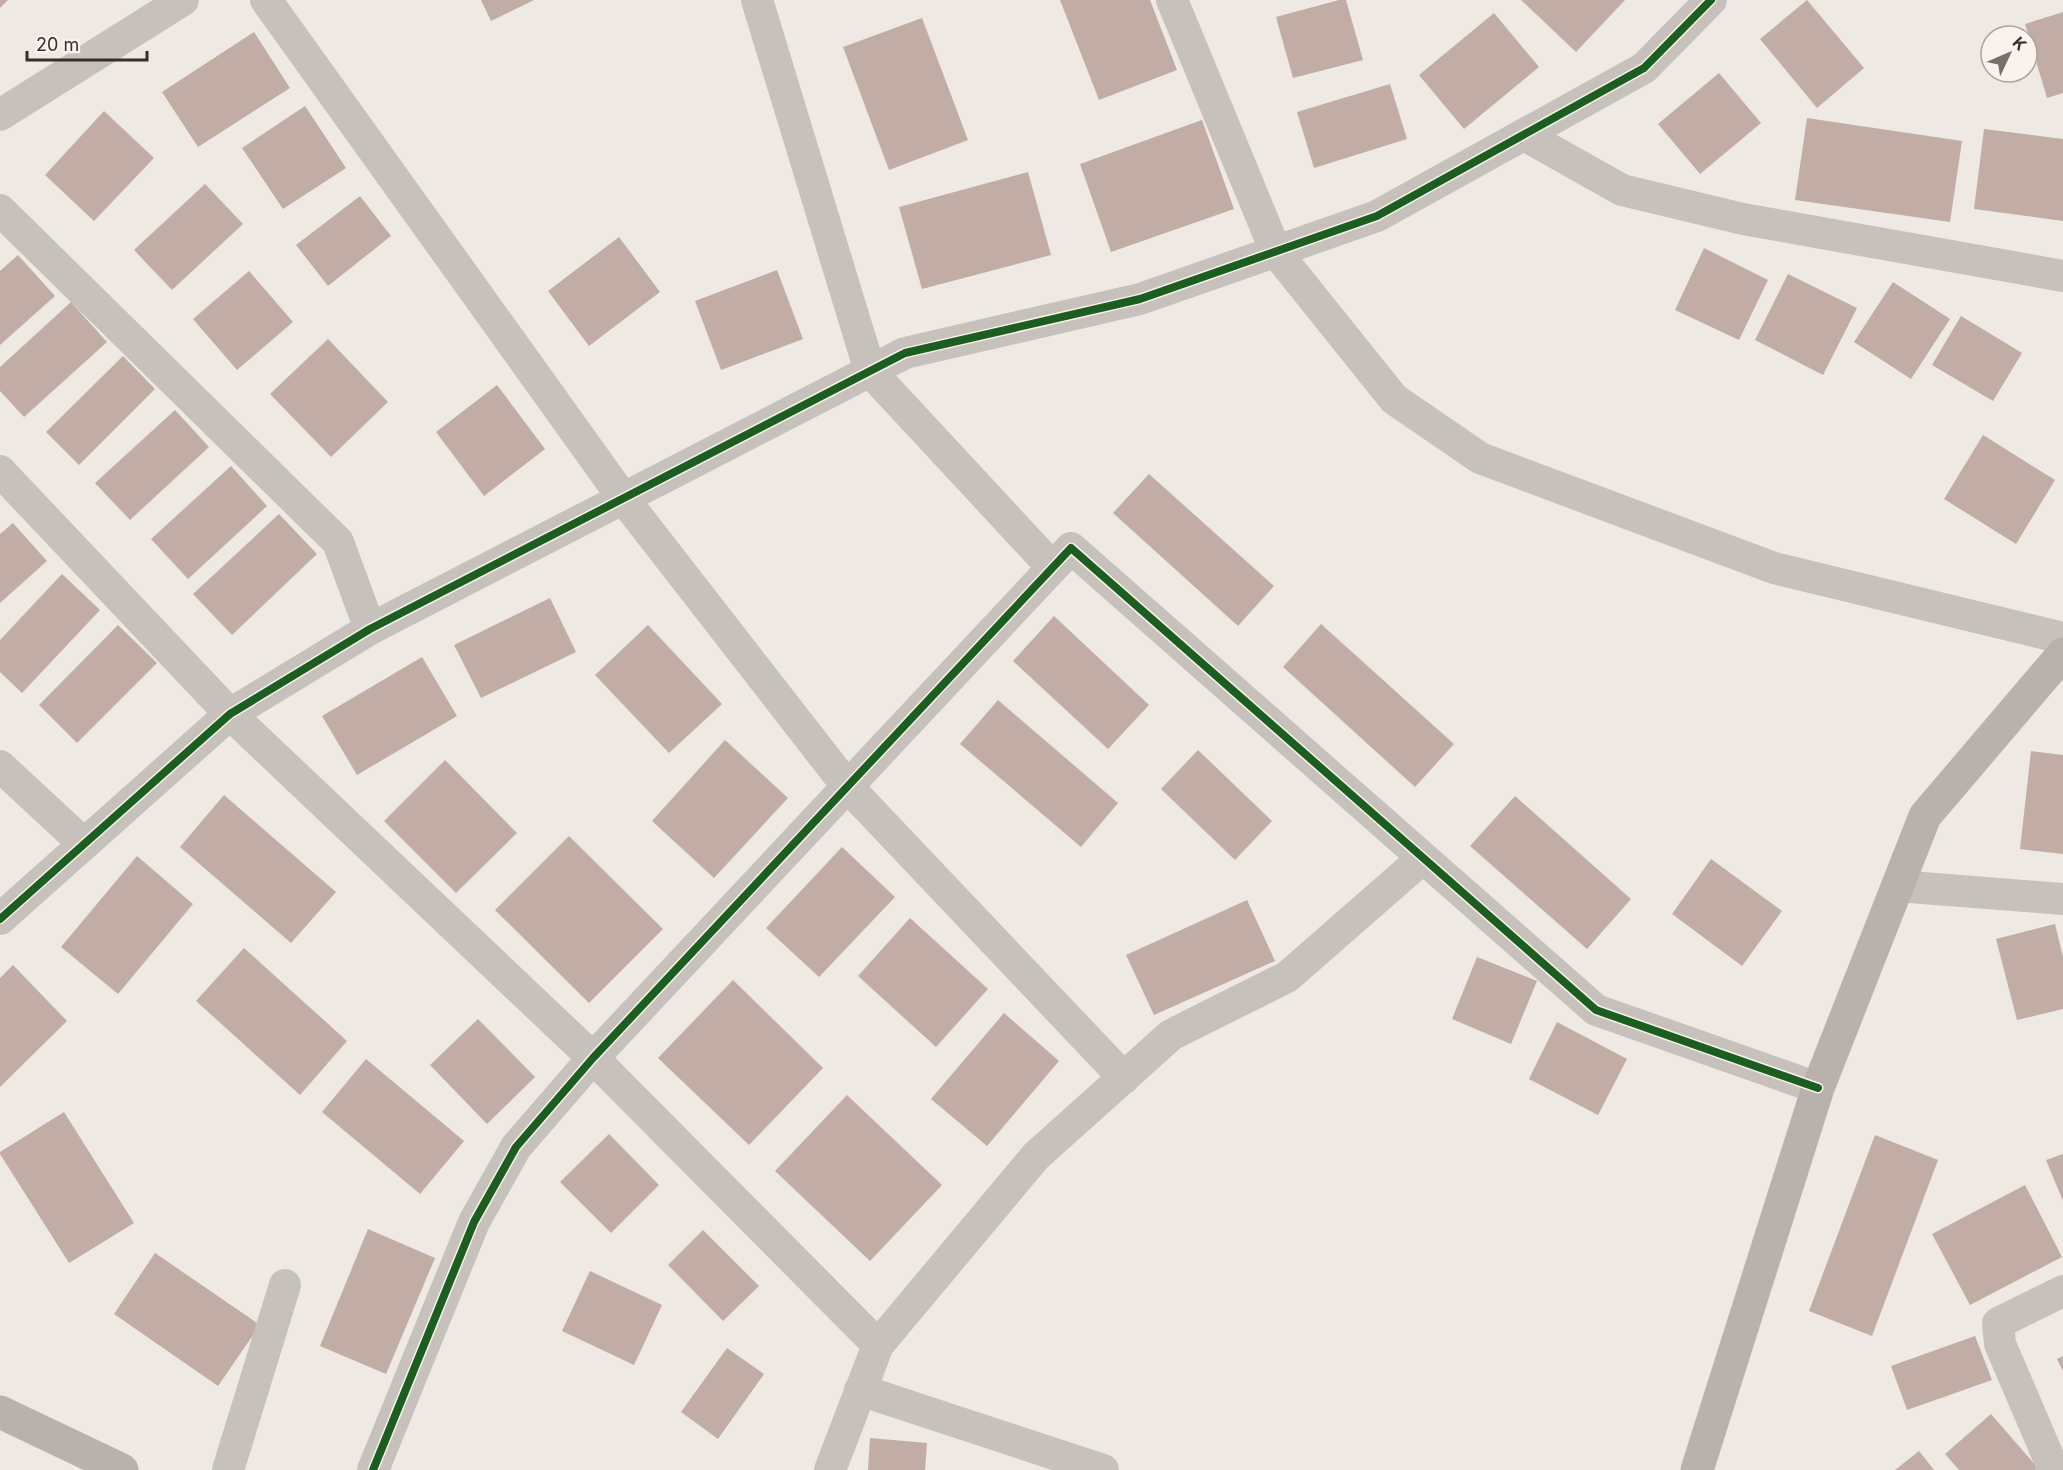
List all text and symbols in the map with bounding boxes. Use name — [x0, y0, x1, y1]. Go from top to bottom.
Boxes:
scale bar — [27, 24, 147, 62]
north arrow — [1979, 24, 2039, 84]
text: K — [2009, 32, 2031, 55]
text: 20 m — [36, 34, 79, 55]

